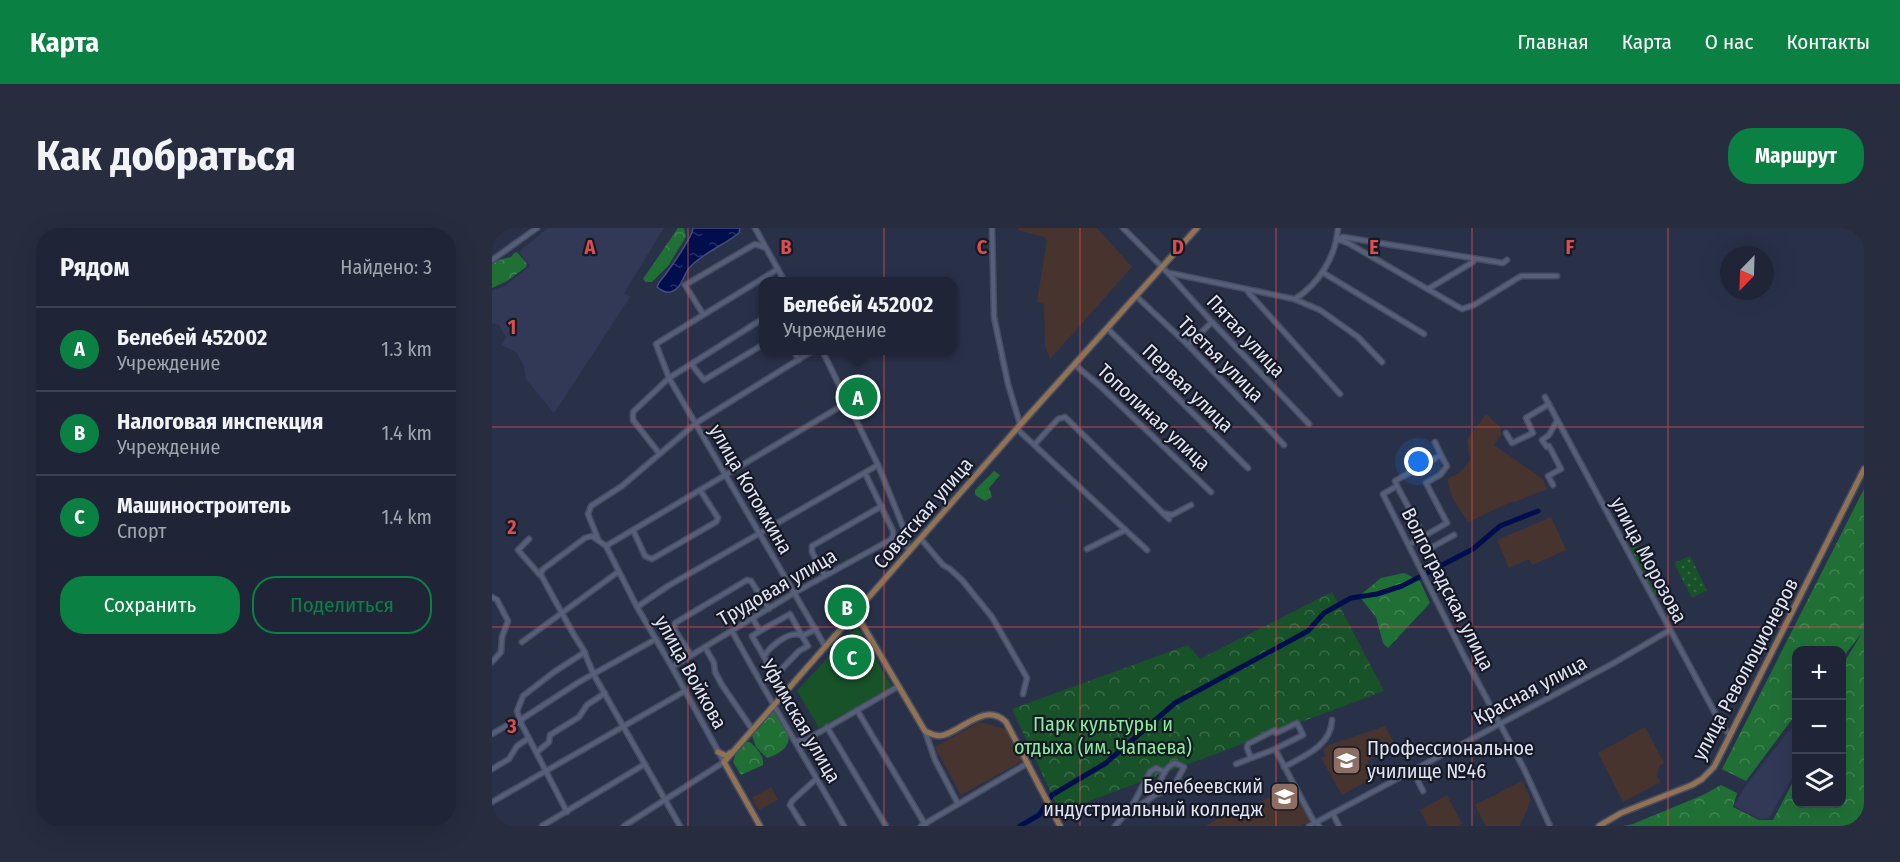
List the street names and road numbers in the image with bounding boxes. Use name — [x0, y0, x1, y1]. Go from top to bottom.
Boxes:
street label: Пятая улица — [1202, 290, 1290, 382]
street label: Третья улица — [1173, 311, 1269, 407]
street label: Первая улица — [1138, 339, 1238, 437]
street label: Тополиная улица — [1092, 359, 1216, 475]
street label: улица Котомкина — [704, 420, 798, 558]
street label: Советская улица — [868, 452, 978, 574]
street label: улица Морозова — [1606, 493, 1692, 627]
street label: Волгоградская улица — [1397, 504, 1499, 674]
street label: Трудовая улица — [713, 543, 841, 631]
street label: улица Революционеров — [1687, 574, 1803, 764]
street label: улица Войкова — [650, 611, 732, 733]
street label: Красная улица — [1469, 650, 1591, 730]
street label: Уфимская улица — [755, 654, 846, 787]

